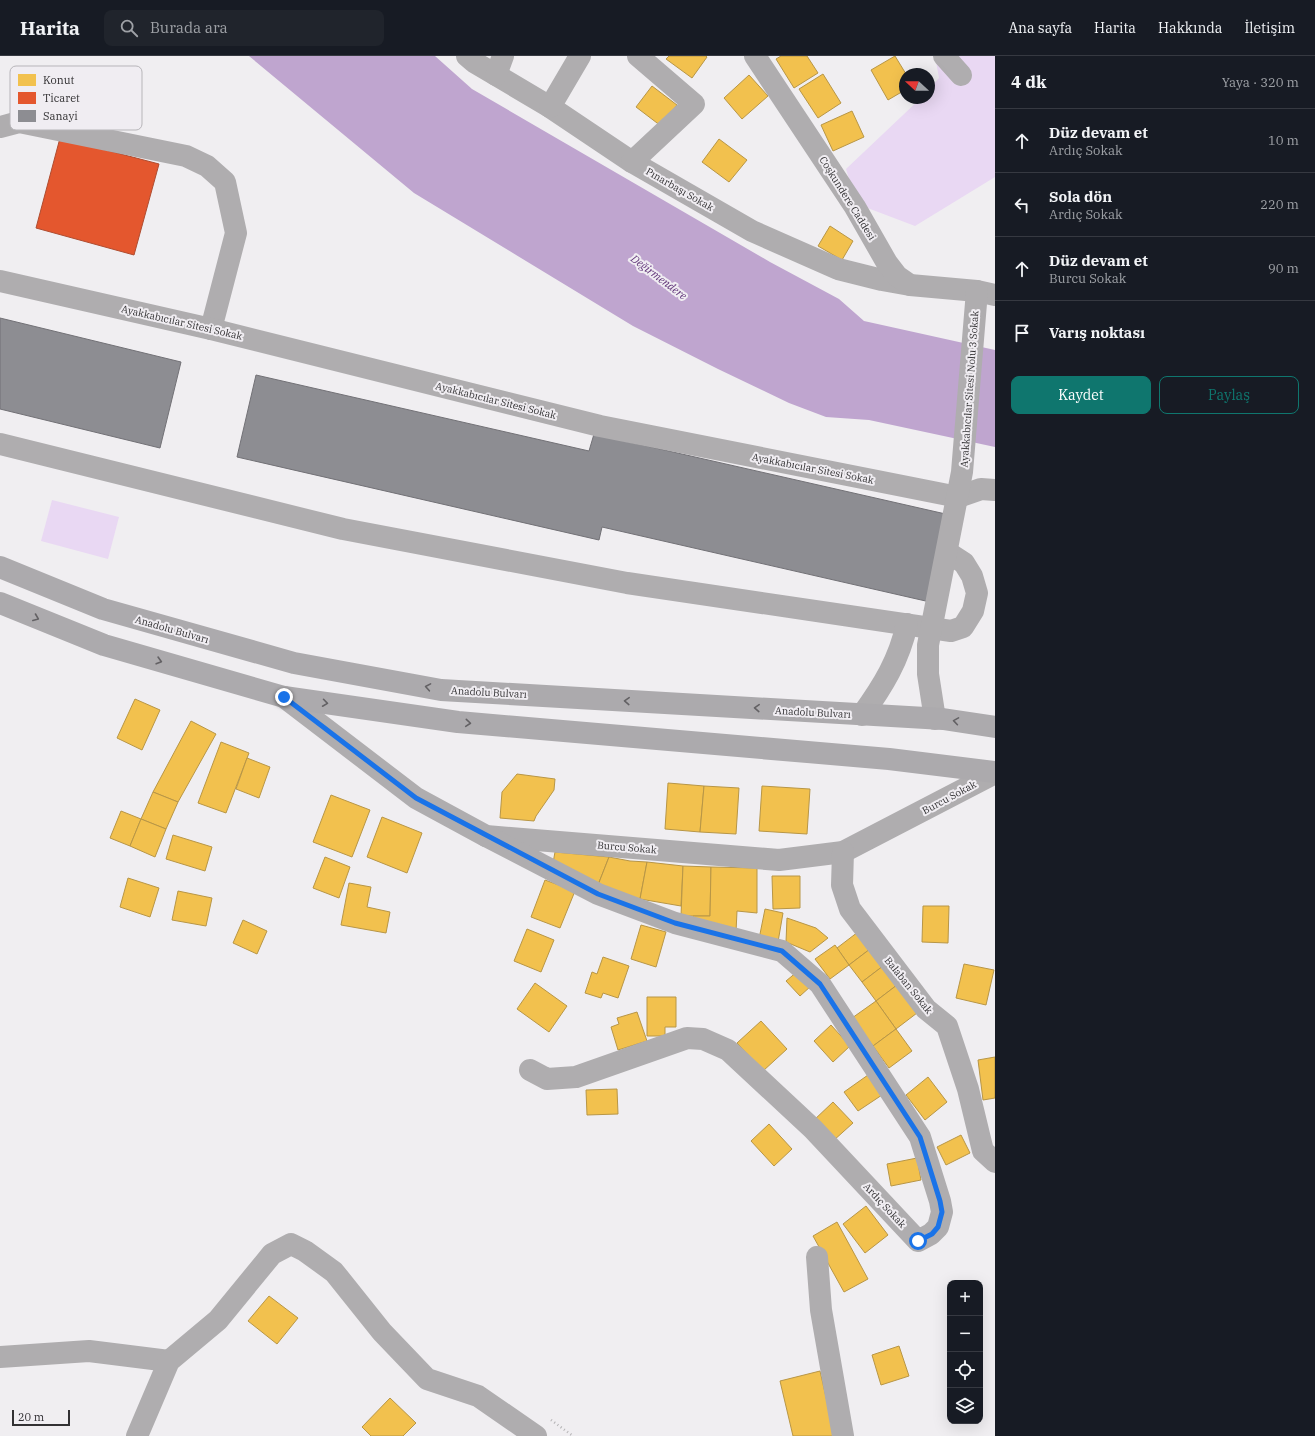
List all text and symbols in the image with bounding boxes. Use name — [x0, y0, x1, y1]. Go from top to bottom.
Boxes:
search box — [104, 10, 384, 46]
text: Harita — [20, 16, 80, 40]
icon: search — [118, 17, 140, 39]
text: Burada ara — [150, 18, 228, 37]
text: Ana sayfa — [1008, 19, 1072, 37]
text: Harita — [1094, 19, 1136, 37]
text: Hakkında — [1158, 19, 1223, 37]
text: İletişim — [1245, 19, 1295, 37]
legend — [10, 66, 142, 130]
north arrow — [899, 68, 935, 104]
text: 4 dk — [1011, 71, 1046, 93]
text: Konut — [43, 73, 75, 87]
text: Yaya · 320 m — [1222, 74, 1299, 91]
text: Ticaret — [43, 91, 80, 105]
text: Sanayi — [43, 109, 78, 123]
text: Düz devam et — [1049, 123, 1148, 142]
icon: ahead — [1011, 130, 1033, 152]
text: 10 m — [1268, 132, 1299, 149]
text: Ardıç Sokak — [1049, 142, 1123, 159]
street label: Coşkundere Caddesi — [817, 154, 879, 242]
street label: Pınarbaşı Sokak — [644, 165, 716, 214]
text: Sola dön — [1049, 187, 1112, 206]
icon: left — [1011, 194, 1033, 216]
text: 220 m — [1260, 196, 1299, 213]
text: Ardıç Sokak — [1049, 206, 1123, 223]
water label: Değirmendere — [627, 251, 690, 303]
text: Düz devam et — [1049, 251, 1148, 270]
icon: ahead — [1011, 258, 1033, 280]
text: 90 m — [1268, 260, 1299, 277]
text: Burcu Sokak — [1049, 270, 1126, 287]
street label: Ayakkabıcılar Sitesi Sokak — [120, 302, 244, 343]
street label: Ayakkabıcılar Sitesi Nolu 3 Sokak — [958, 310, 981, 468]
icon: arrive — [1011, 322, 1033, 344]
text: Varış noktası — [1049, 323, 1145, 342]
button: Kaydet — [1011, 376, 1151, 414]
button: Paylaş — [1159, 376, 1299, 414]
street label: Ayakkabıcılar Sitesi Sokak — [434, 379, 558, 422]
street label: Ayakkabıcılar Sitesi Sokak — [751, 450, 875, 487]
one-way arrow — [33, 613, 40, 621]
street label: Anadolu Bulvarı — [134, 613, 210, 646]
one-way arrow — [155, 656, 162, 665]
one-way arrow — [425, 683, 431, 692]
street label: Anadolu Bulvarı — [451, 684, 527, 701]
route end — [275, 688, 293, 706]
one-way arrow — [624, 696, 630, 705]
one-way arrow — [322, 698, 328, 707]
one-way arrow — [754, 704, 760, 713]
street label: Anadolu Bulvarı — [775, 704, 851, 721]
one-way arrow — [953, 717, 960, 726]
one-way arrow — [465, 718, 471, 727]
street label: Burcu Sokak — [920, 778, 979, 817]
street label: Burcu Sokak — [597, 838, 657, 857]
street label: Balaban Sokak — [882, 954, 936, 1017]
street label: Ardıç Sokak — [861, 1180, 909, 1231]
route start — [909, 1232, 927, 1250]
map controls — [947, 1280, 983, 1424]
button: + — [947, 1280, 983, 1316]
button: − — [947, 1316, 983, 1352]
button: locate — [947, 1352, 983, 1388]
button: layers — [947, 1388, 983, 1424]
scale bar — [12, 1408, 70, 1427]
text: 20 m — [18, 1410, 44, 1424]

